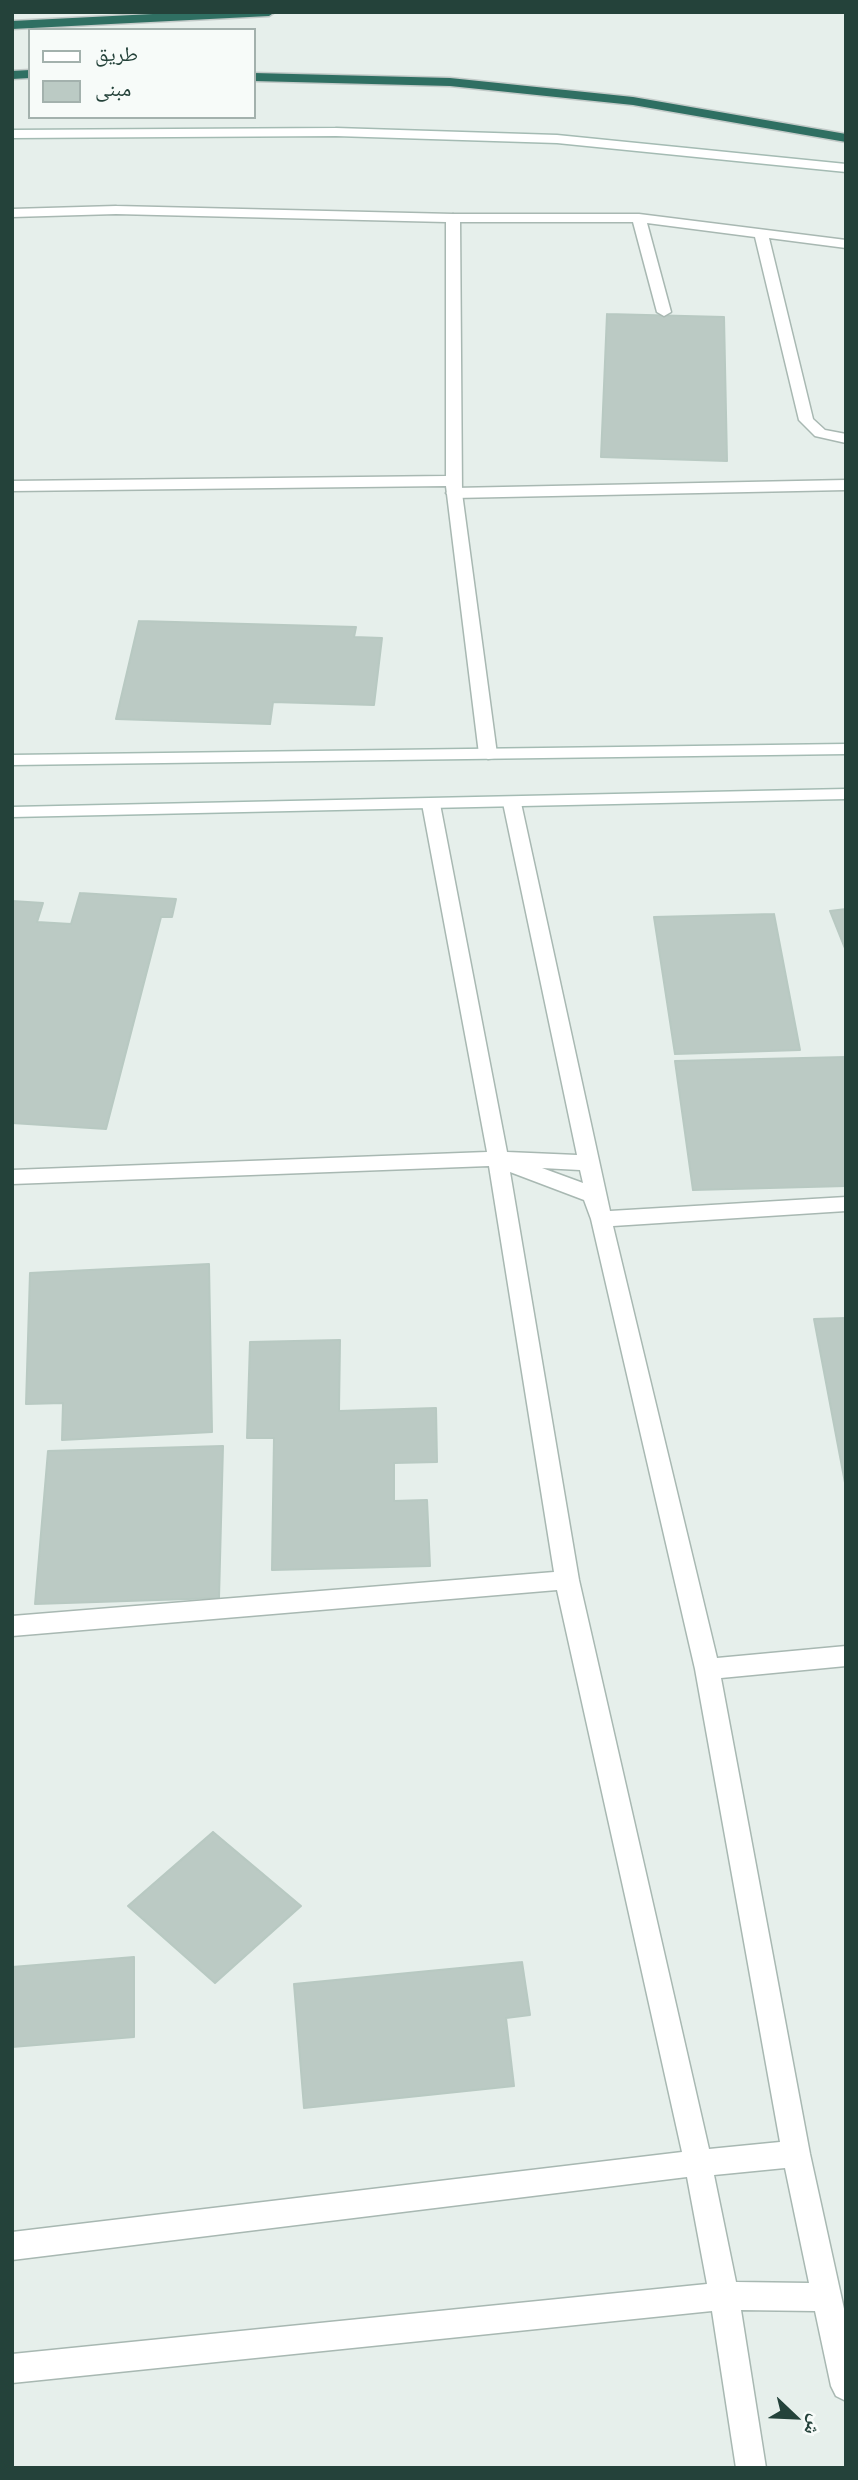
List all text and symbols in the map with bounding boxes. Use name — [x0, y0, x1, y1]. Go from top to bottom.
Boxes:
legend — [28, 28, 256, 119]
text: طريق — [95, 39, 138, 67]
text: مبنى — [95, 74, 131, 102]
north arrow — [760, 2382, 830, 2452]
text: ش — [798, 2411, 830, 2440]

